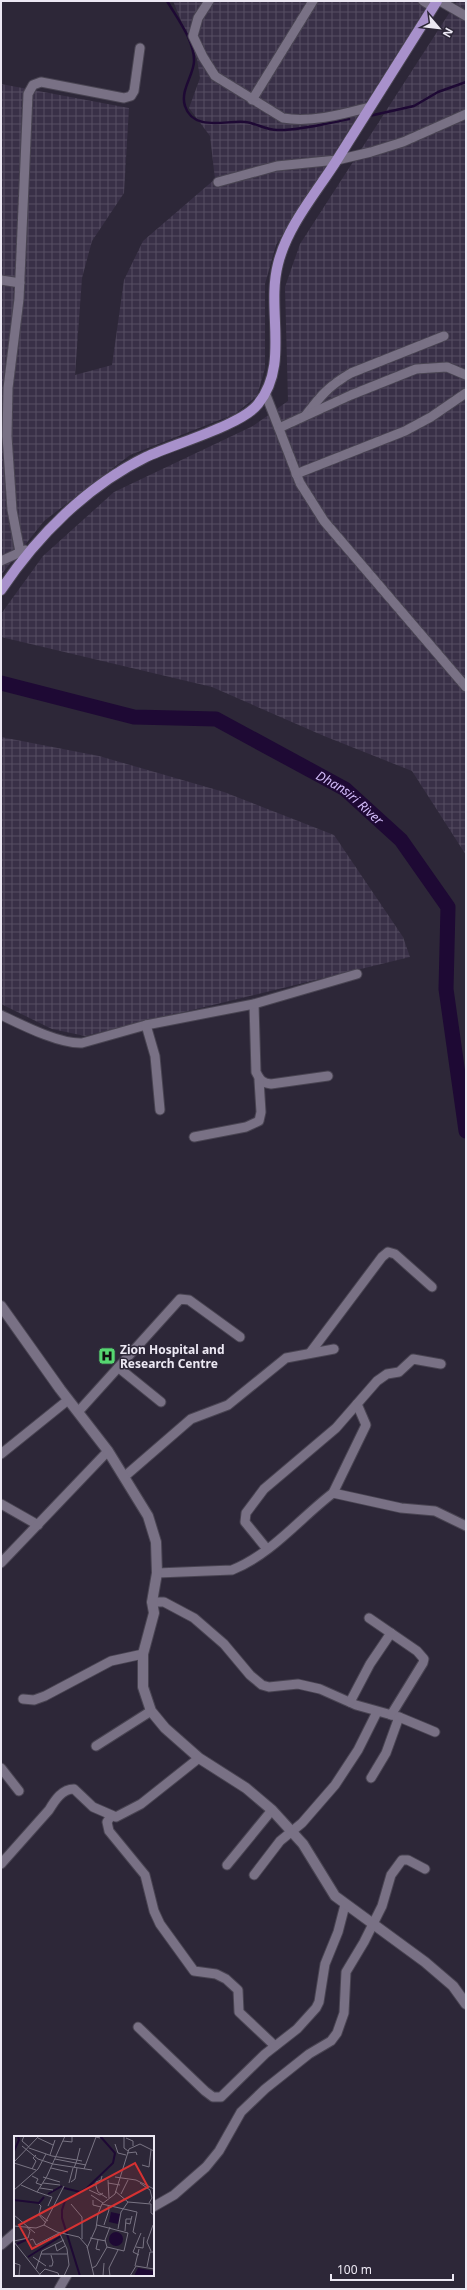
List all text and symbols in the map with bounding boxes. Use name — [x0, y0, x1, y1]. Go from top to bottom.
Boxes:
north arrow — [419, 8, 459, 48]
text: N — [440, 25, 457, 40]
water label: Dhansiri River — [313, 766, 388, 829]
place label: Zion Hospital and Research Centre — [120, 1341, 225, 1372]
hospital icon: Zion Hospital and Research Centre — [97, 1346, 117, 1366]
inset map — [14, 2136, 154, 2276]
scale bar — [331, 2256, 453, 2282]
text: 100 m — [337, 2261, 372, 2278]

